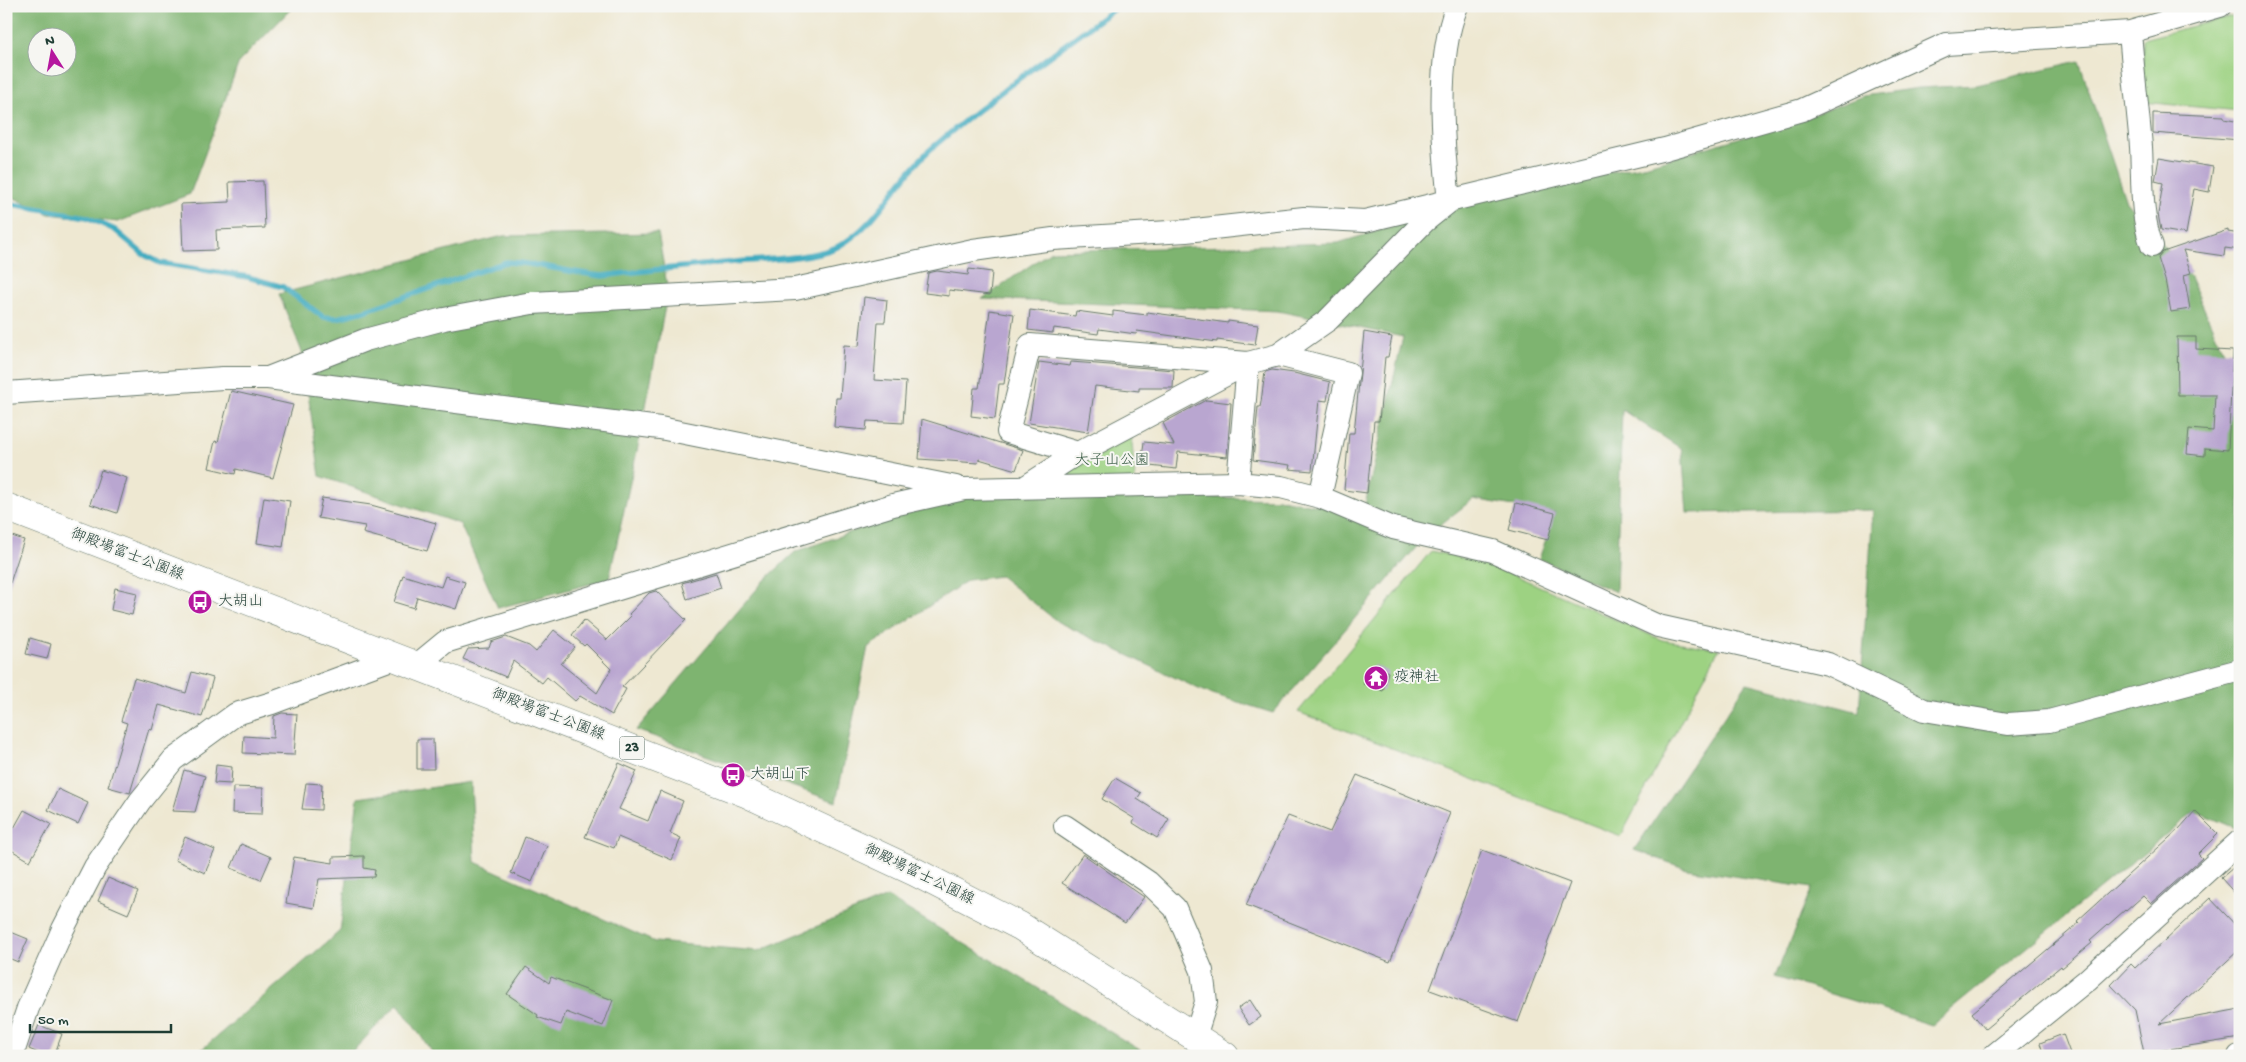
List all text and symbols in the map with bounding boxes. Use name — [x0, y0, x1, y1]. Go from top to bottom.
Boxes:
north arrow — [28, 28, 78, 78]
text: N — [44, 32, 56, 51]
park label: 大子山公園 — [1074, 452, 1150, 470]
street label: 御殿場富士公園線 — [68, 524, 187, 585]
bus stop icon: 大胡山 — [187, 589, 213, 615]
place label: 大胡山 — [218, 593, 263, 611]
temple icon: 疫神社 — [1363, 665, 1389, 691]
place label: 疫神社 — [1394, 668, 1439, 687]
street label: 御殿場富士公園線 — [489, 684, 608, 745]
road number: 23 — [620, 736, 644, 760]
bus stop icon: 大胡山下 — [720, 762, 746, 788]
place label: 大胡山下 — [750, 766, 810, 784]
street label: 御殿場富士公園線 — [861, 840, 977, 909]
scale bar — [30, 1002, 171, 1034]
text: 50 m — [38, 1012, 69, 1030]

